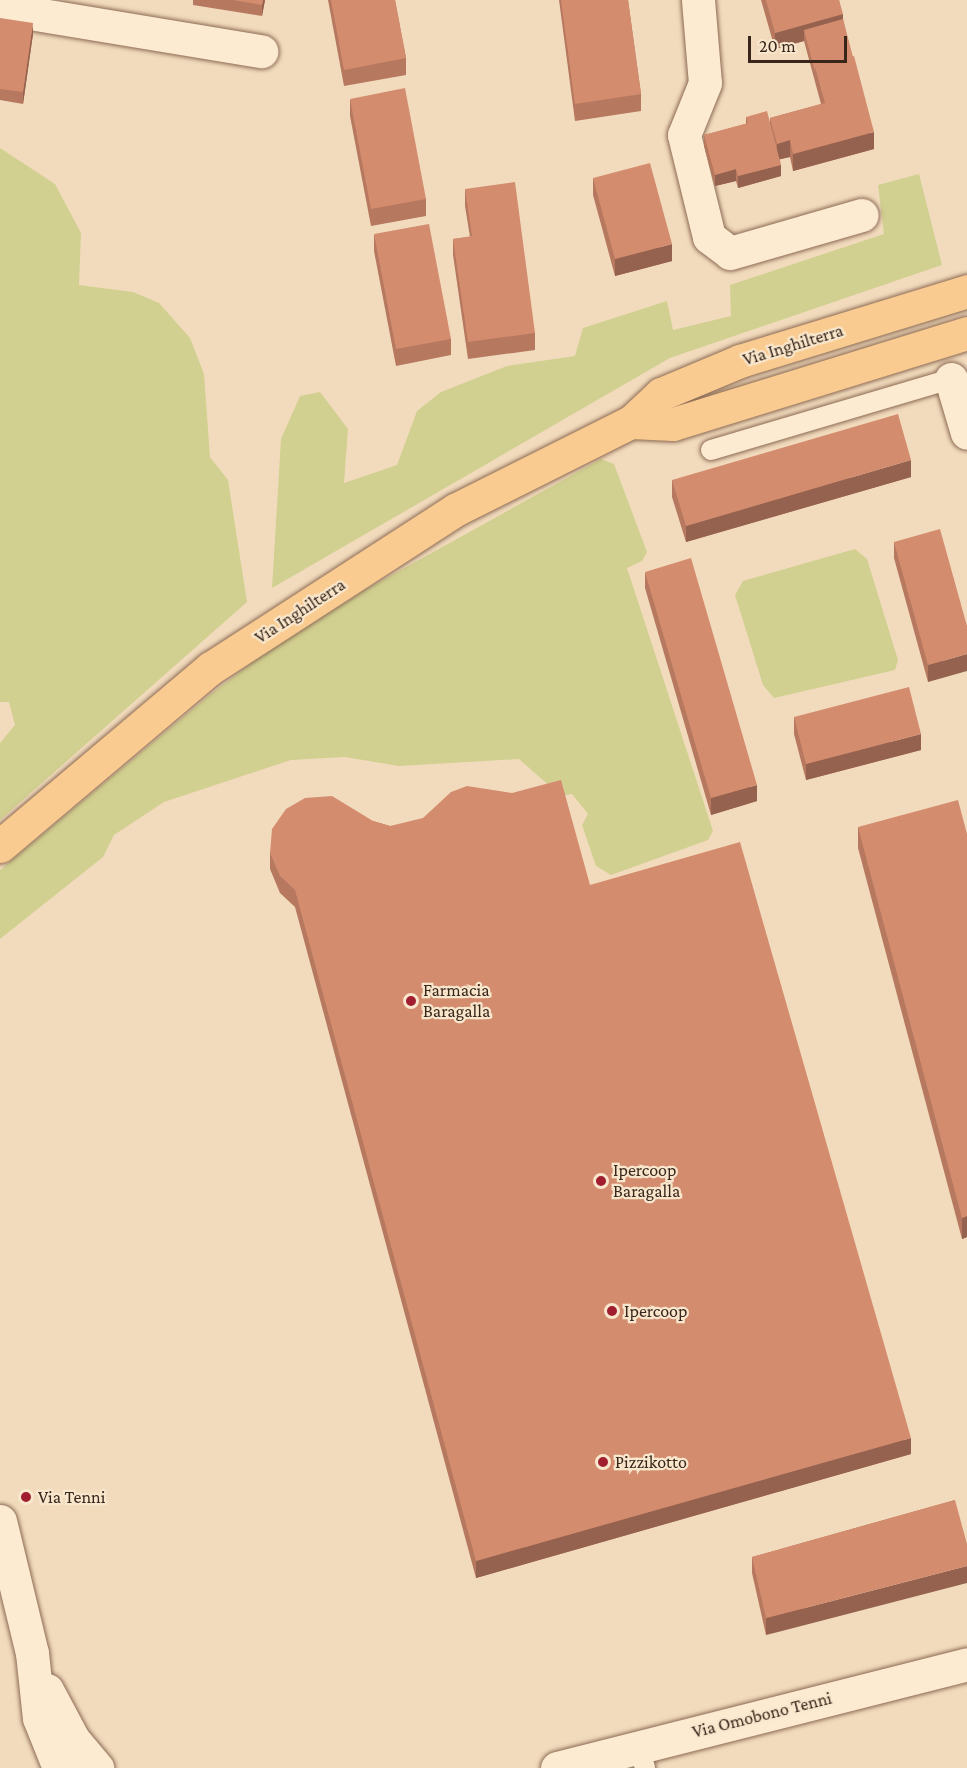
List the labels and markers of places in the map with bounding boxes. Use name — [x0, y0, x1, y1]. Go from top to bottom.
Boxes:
place label: Farmacia Baragalla — [423, 980, 490, 1022]
marker: Farmacia Baragalla — [404, 994, 418, 1008]
place label: Ipercoop Baragalla — [613, 1160, 680, 1202]
marker: Ipercoop Baragalla — [594, 1174, 608, 1188]
place label: Ipercoop — [624, 1300, 687, 1322]
marker: Ipercoop — [605, 1304, 619, 1318]
place label: Pizzikotto — [615, 1451, 687, 1473]
marker: Pizzikotto — [596, 1455, 610, 1469]
place label: Via Tenni — [38, 1486, 105, 1508]
marker: Via Tenni — [19, 1490, 33, 1504]

